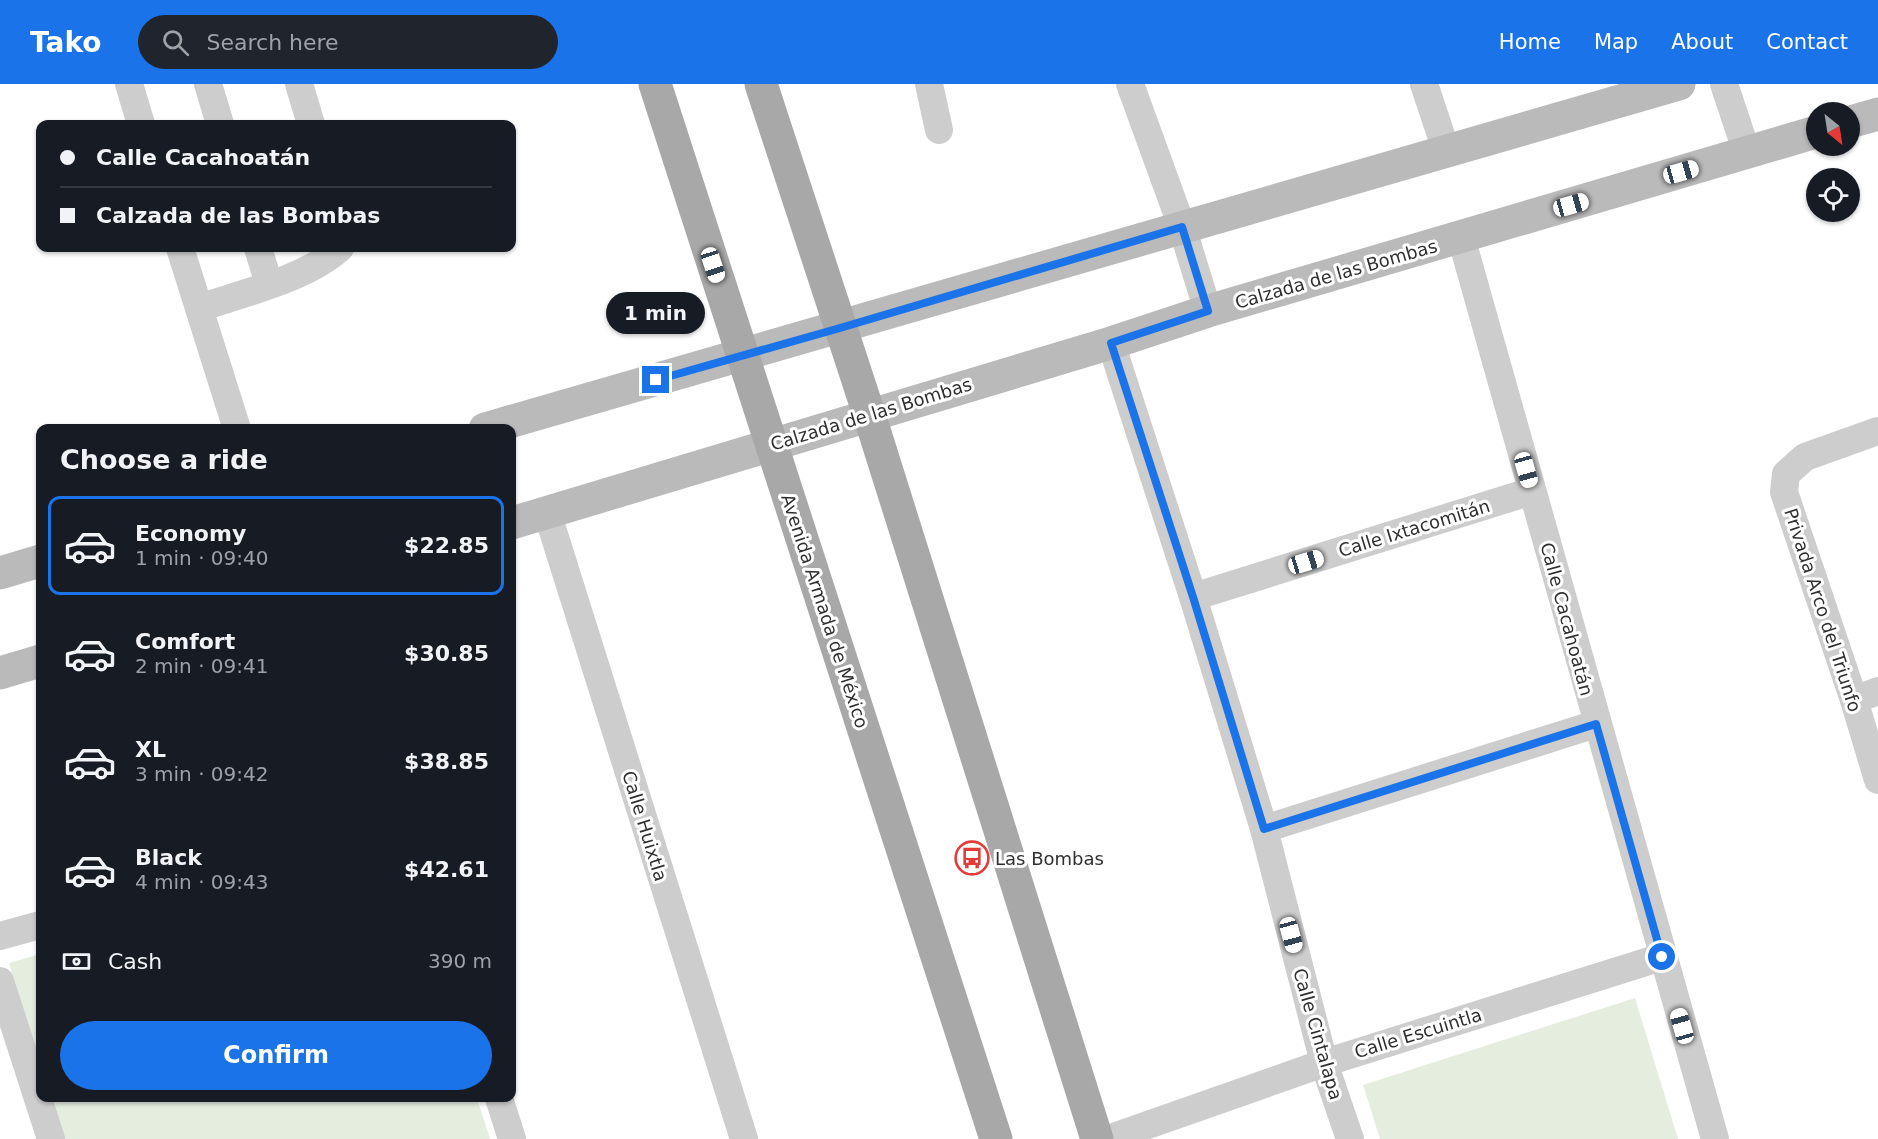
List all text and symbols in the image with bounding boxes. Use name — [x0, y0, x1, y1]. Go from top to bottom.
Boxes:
search box — [138, 15, 558, 69]
text: Tako — [30, 26, 102, 59]
icon: search — [159, 26, 192, 59]
text: Search here — [207, 30, 339, 55]
text: Home — [1499, 30, 1561, 54]
text: Map — [1594, 30, 1638, 54]
text: About — [1671, 30, 1733, 54]
text: Contact — [1766, 30, 1848, 54]
north arrow — [1806, 102, 1860, 156]
map controls — [1806, 102, 1860, 222]
text: Calle Cacahoatán — [96, 145, 310, 170]
car — [1661, 158, 1701, 186]
button: locate — [1806, 168, 1860, 222]
car — [1551, 191, 1591, 219]
text: Calzada de las Bombas — [96, 203, 380, 228]
street label: Calzada de las Bombas — [1232, 235, 1440, 313]
car — [699, 245, 727, 285]
callout: 1 min — [606, 293, 706, 335]
text: 1 min — [624, 301, 687, 325]
route end — [642, 366, 669, 393]
street label: Calzada de las Bombas — [768, 373, 974, 455]
text: Choose a ride — [60, 444, 268, 475]
car — [1512, 450, 1540, 490]
street label: Avenida Armada de México — [777, 491, 873, 731]
street label: Calle Ixtacomitán — [1336, 495, 1492, 561]
street label: Privada Arco del Triunfo — [1780, 506, 1866, 714]
icon: car — [63, 519, 117, 573]
text: Economy — [135, 521, 246, 546]
text: $22.85 — [404, 533, 489, 558]
street label: Calle Cacahoatán — [1536, 540, 1598, 698]
text: 1 min · 09:40 — [135, 546, 269, 570]
car — [1286, 548, 1326, 576]
icon: car — [63, 627, 117, 681]
text: Comfort — [135, 629, 235, 654]
text: $30.85 — [404, 641, 489, 666]
text: 2 min · 09:41 — [135, 654, 269, 678]
icon: car — [63, 735, 117, 789]
text: XL — [135, 737, 166, 762]
text: $38.85 — [404, 749, 489, 774]
text: 3 min · 09:42 — [135, 762, 269, 786]
street label: Calle Huixtla — [618, 768, 672, 884]
bus stop icon: Las Bombas — [954, 840, 990, 876]
icon: car — [63, 843, 117, 897]
text: Black — [135, 845, 202, 870]
place label: Las Bombas — [995, 848, 1104, 869]
text: $42.61 — [404, 857, 489, 882]
text: 4 min · 09:43 — [135, 870, 269, 894]
car — [1278, 915, 1304, 955]
route start — [1648, 943, 1675, 970]
icon: cash — [60, 945, 93, 978]
text: Cash — [108, 949, 162, 974]
text: 390 m — [428, 949, 492, 973]
street label: Calle Cintalapa — [1289, 966, 1347, 1102]
street label: Calle Escuintla — [1352, 1004, 1484, 1062]
car — [1668, 1006, 1696, 1046]
button: Confirm — [60, 1021, 492, 1090]

